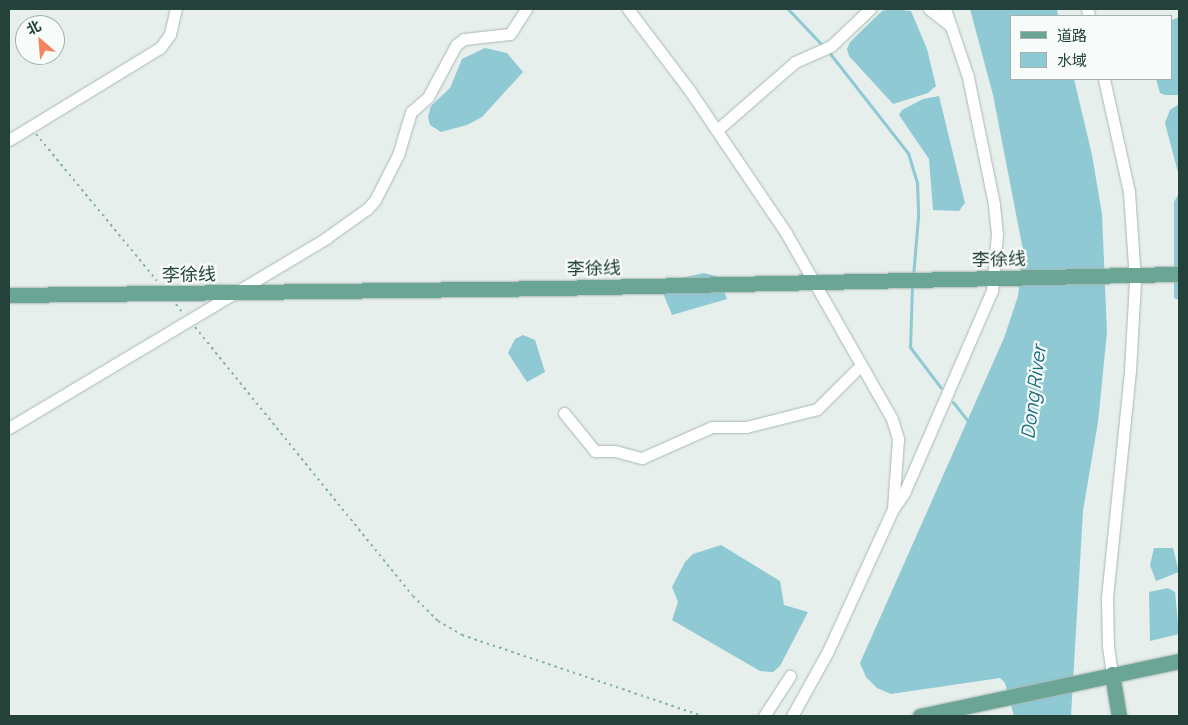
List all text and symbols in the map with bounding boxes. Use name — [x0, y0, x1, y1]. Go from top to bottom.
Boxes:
north arrow — [15, 15, 65, 65]
text: 北 — [23, 15, 44, 39]
legend — [1010, 15, 1173, 80]
text: 道路 — [1057, 25, 1087, 46]
text: 水域 — [1057, 50, 1087, 71]
street label: 李徐线 — [972, 248, 1026, 270]
street label: 李徐线 — [567, 257, 621, 279]
street label: 李徐线 — [162, 263, 216, 285]
water label: Dong River — [1017, 344, 1051, 440]

